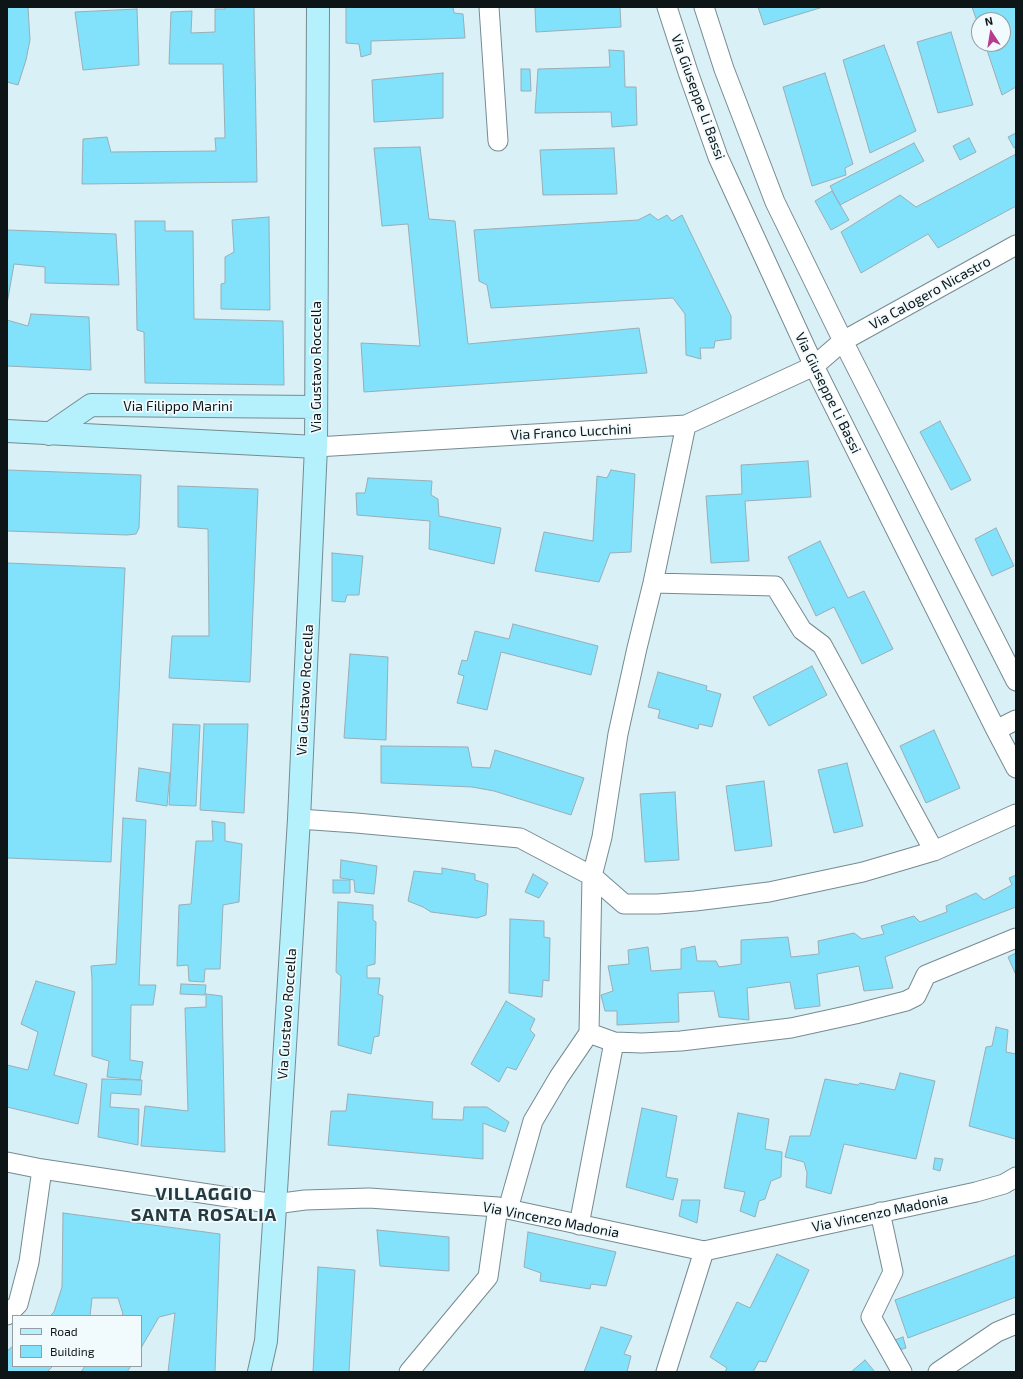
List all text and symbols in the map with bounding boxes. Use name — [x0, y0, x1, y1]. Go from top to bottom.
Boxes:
north arrow — [971, 12, 1011, 52]
text: N — [983, 14, 994, 28]
street label: Via Giuseppe Li Bassi — [667, 32, 729, 162]
street label: Via Calogero Nicastro — [866, 253, 994, 333]
street label: Via Gustavo Roccella — [308, 301, 324, 433]
street label: Via Giuseppe Li Bassi — [791, 330, 865, 456]
street label: Via Filippo Marini — [123, 398, 233, 414]
street label: Via Franco Lucchini — [510, 420, 632, 444]
street label: Via Gustavo Roccella — [293, 624, 317, 756]
street label: Via Gustavo Roccella — [274, 948, 300, 1080]
district label: VILLAGGIO SANTA ROSALIA — [131, 1183, 277, 1226]
street label: Via Vincenzo Madonia — [810, 1190, 950, 1236]
street label: Via Vincenzo Madonia — [481, 1199, 621, 1241]
legend — [12, 1315, 142, 1367]
text: Road — [50, 1324, 78, 1338]
text: Building — [50, 1344, 94, 1358]

